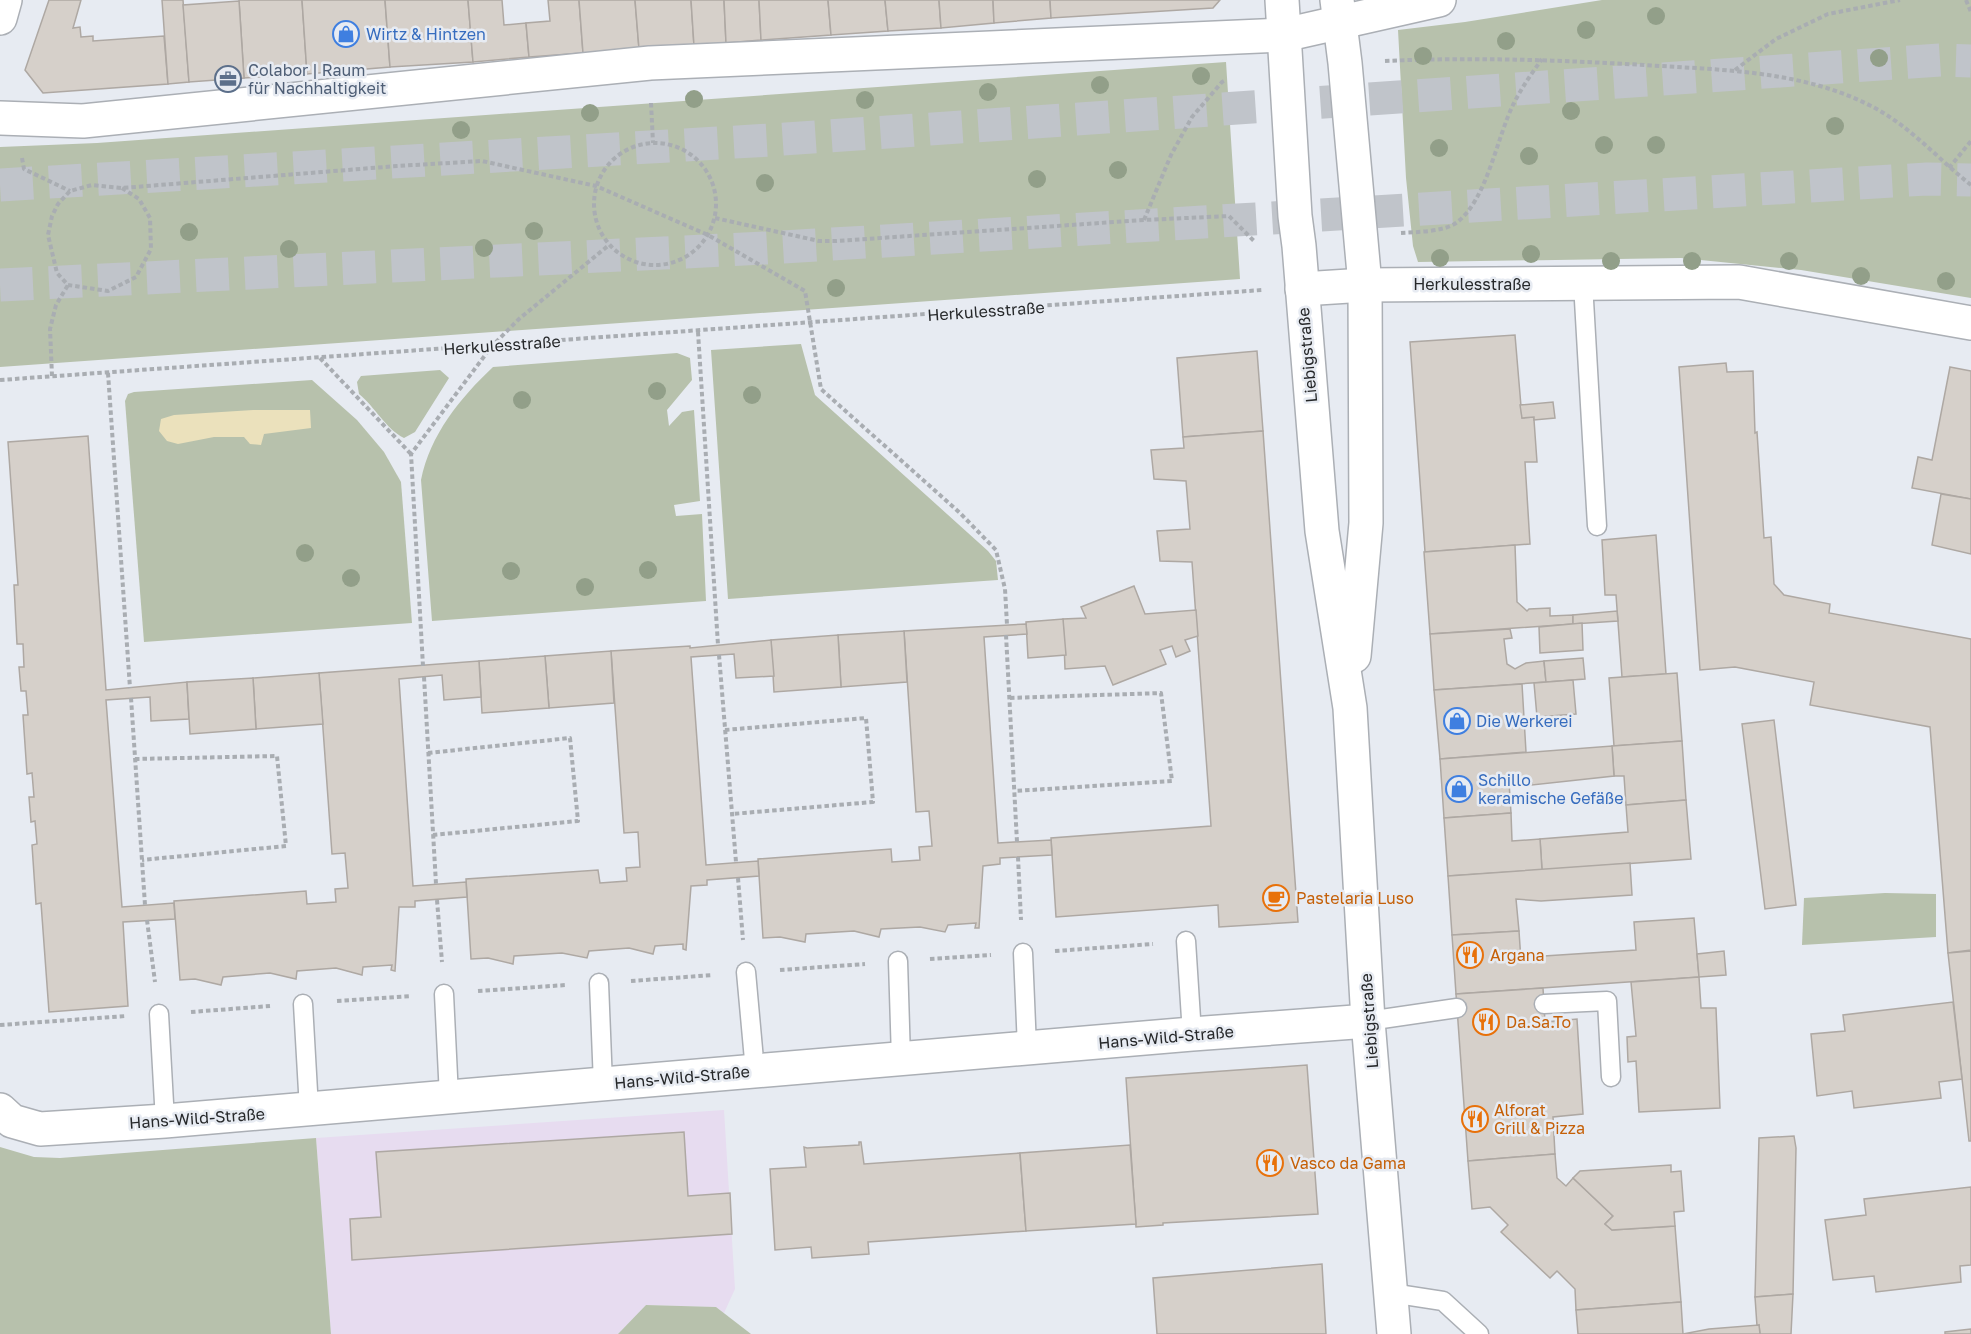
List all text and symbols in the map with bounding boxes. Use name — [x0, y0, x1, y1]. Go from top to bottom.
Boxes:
shop icon: Wirtz & Hintzen — [331, 19, 361, 49]
place label: Wirtz & Hintzen — [366, 24, 486, 44]
place label: Colabor | Raum für Nachhaltigkeit — [248, 60, 386, 98]
office icon: Colabor | Raum für Nachhaltigkeit — [213, 64, 243, 94]
street label: Herkulesstraße — [1413, 274, 1531, 294]
street label: Herkulesstraße — [927, 297, 1045, 325]
street label: Liebigstraße — [1293, 307, 1321, 403]
street label: Herkulesstraße — [443, 331, 561, 359]
shop icon: Die Werkerei — [1442, 706, 1472, 736]
place label: Die Werkerei — [1476, 711, 1573, 731]
place label: Schillo keramische Gefäße — [1478, 770, 1623, 808]
shop icon: Schillo keramische Gefäße — [1444, 774, 1474, 804]
cafe icon: Pastelaria Luso — [1261, 883, 1291, 913]
place label: Pastelaria Luso — [1296, 888, 1414, 908]
restaurant icon: Argana — [1455, 940, 1485, 970]
place label: Argana — [1490, 945, 1545, 965]
street label: Liebigstraße — [1356, 973, 1382, 1069]
restaurant icon: Da.Sa.To — [1471, 1007, 1501, 1037]
place label: Da.Sa.To — [1506, 1012, 1571, 1032]
street label: Hans-Wild-Straße — [1097, 1021, 1235, 1053]
street label: Hans-Wild-Straße — [613, 1061, 751, 1093]
place label: Alforat Grill & Pizza — [1494, 1100, 1585, 1138]
street label: Hans-Wild-Straße — [128, 1103, 266, 1133]
restaurant icon: Alforat Grill & Pizza — [1460, 1104, 1490, 1134]
restaurant icon: Vasco da Gama — [1255, 1148, 1285, 1178]
place label: Vasco da Gama — [1290, 1153, 1406, 1173]

